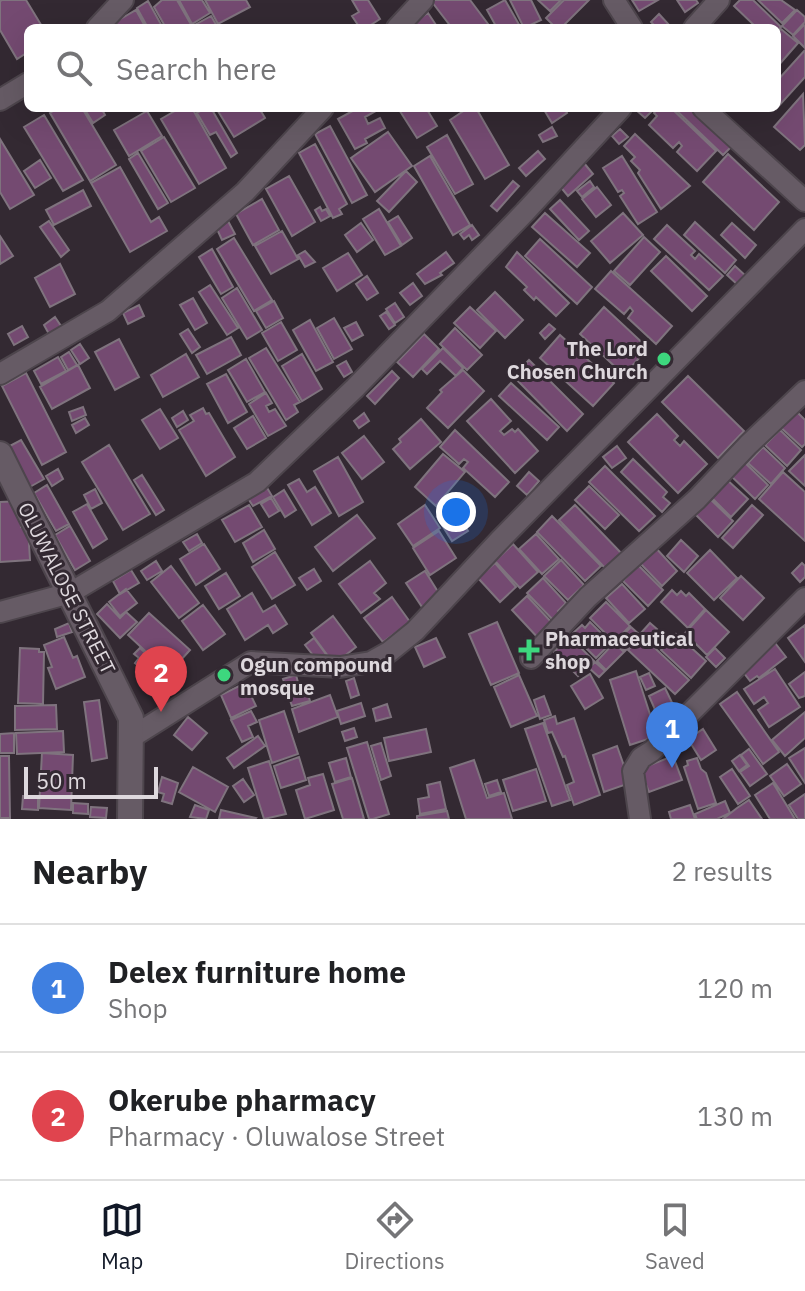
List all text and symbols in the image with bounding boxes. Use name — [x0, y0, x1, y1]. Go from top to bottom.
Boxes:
search box — [24, 24, 781, 112]
icon: search — [52, 46, 96, 90]
text: Search here — [116, 49, 277, 88]
place label: The Lord Chosen Church — [507, 335, 648, 385]
marker: The Lord Chosen Church — [655, 350, 673, 368]
your location — [436, 492, 476, 532]
street label: OLUWALOSE STREET — [12, 497, 122, 679]
place label: Pharmaceutical shop — [545, 625, 693, 675]
marker: Pharmaceutical shop — [520, 641, 538, 659]
pin: 2 — [135, 646, 187, 712]
place label: Ogun compound mosque — [240, 651, 393, 701]
marker: Ogun compound mosque — [215, 666, 233, 684]
pin: 1 — [646, 702, 698, 768]
scale bar — [24, 763, 158, 799]
text: 50 m — [36, 766, 87, 795]
text: Nearby — [32, 849, 147, 893]
text: 2 results — [671, 854, 773, 888]
text: Delex furniture home — [108, 952, 406, 991]
text: 1 — [50, 971, 66, 1005]
text: 120 m — [697, 971, 773, 1005]
text: Shop — [108, 991, 168, 1025]
text: Okerube pharmacy — [108, 1080, 376, 1119]
text: 2 — [50, 1099, 66, 1133]
text: 130 m — [697, 1099, 773, 1133]
text: Pharmacy · Oluwalose Street — [108, 1119, 445, 1153]
tab: Map — [100, 1198, 144, 1275]
tab: Directions — [345, 1198, 445, 1275]
tab: Saved — [645, 1198, 705, 1275]

